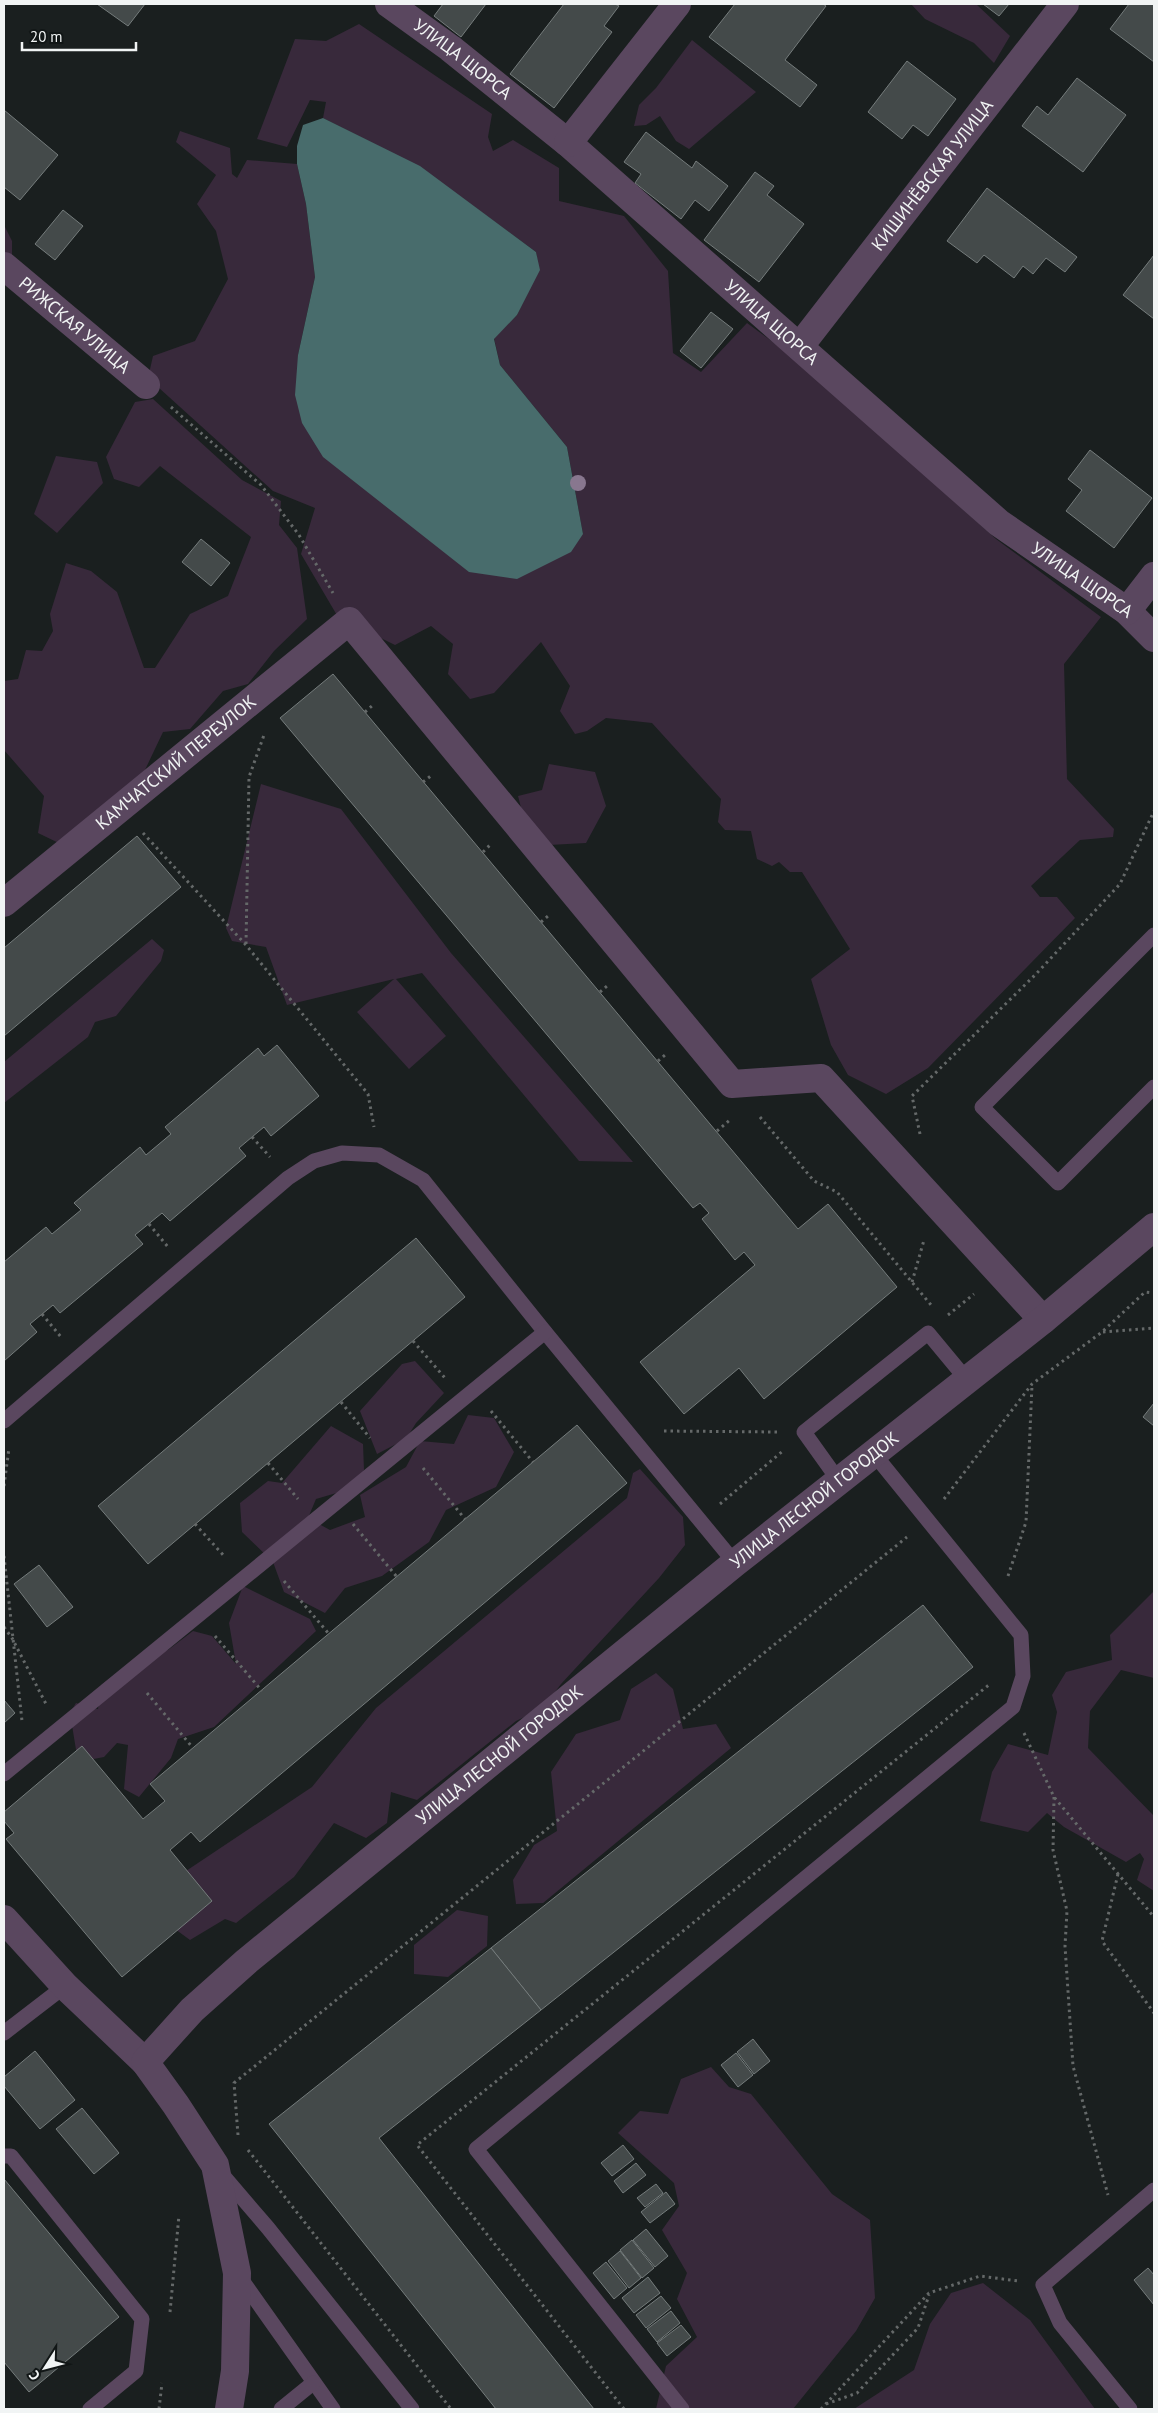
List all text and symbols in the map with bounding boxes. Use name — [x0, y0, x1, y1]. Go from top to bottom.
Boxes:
street label: УЛИЦА ЩОРСА — [409, 13, 517, 104]
scale bar — [22, 20, 136, 52]
text: 20 m — [30, 27, 63, 46]
street label: КИШИНЁВСКАЯ УЛИЦА — [866, 94, 998, 255]
street label: РИЖСКАЯ УЛИЦА — [14, 271, 136, 378]
street label: УЛИЦА ЩОРСА — [720, 274, 824, 370]
street label: УЛИЦА ЩОРСА — [1027, 537, 1138, 623]
street label: КАМЧАТСКИЙ ПЕРЕУЛОК — [91, 690, 261, 835]
street label: УЛИЦА ЛЕСНОЙ ГОРОДОК — [725, 1426, 903, 1574]
street label: УЛИЦА ЛЕСНОЙ ГОРОДОК — [411, 1680, 587, 1829]
north arrow — [20, 2343, 70, 2393]
text: С — [25, 2367, 44, 2384]

